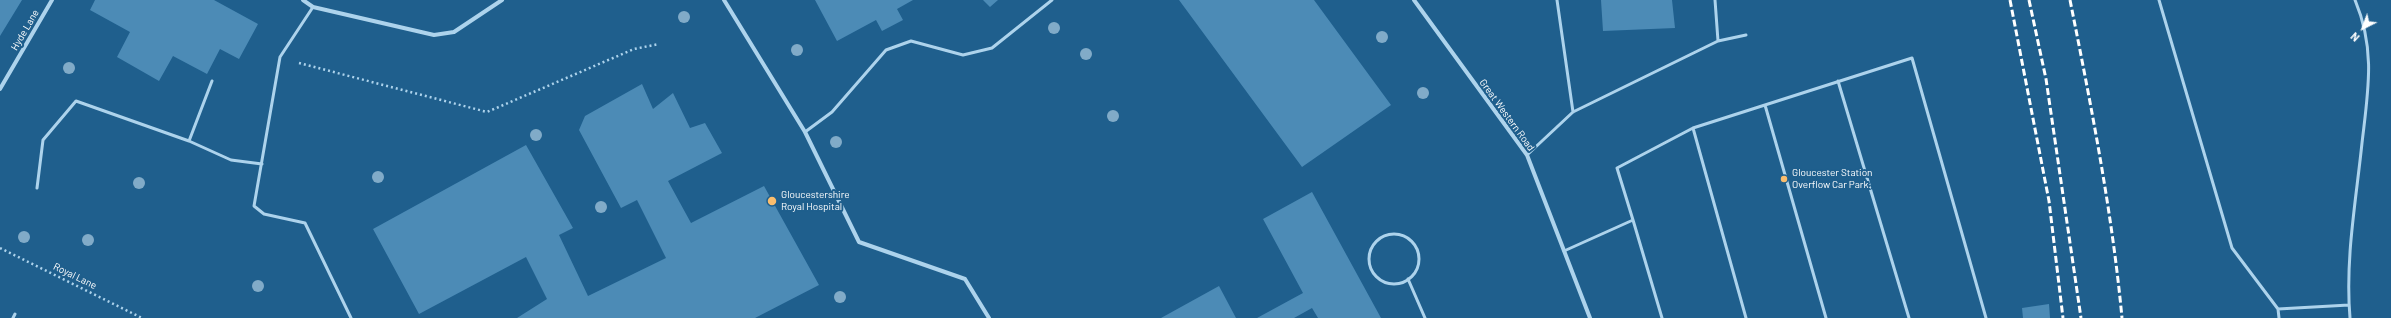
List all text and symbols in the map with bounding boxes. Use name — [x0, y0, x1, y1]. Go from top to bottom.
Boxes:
street label: Hyde Lane — [9, 7, 41, 53]
north arrow — [2343, 8, 2383, 48]
text: N — [2348, 30, 2362, 45]
street label: Great Western Road — [1477, 77, 1537, 153]
place label: Gloucester Station Overflow Car Park. — [1792, 167, 1872, 190]
marker: Gloucester Station Overflow Car Park. — [1779, 174, 1789, 184]
place label: Gloucestershire Royal Hospital — [781, 189, 850, 212]
marker: Gloucestershire Royal Hospital — [766, 195, 778, 207]
street label: Royal Lane — [51, 260, 99, 292]

